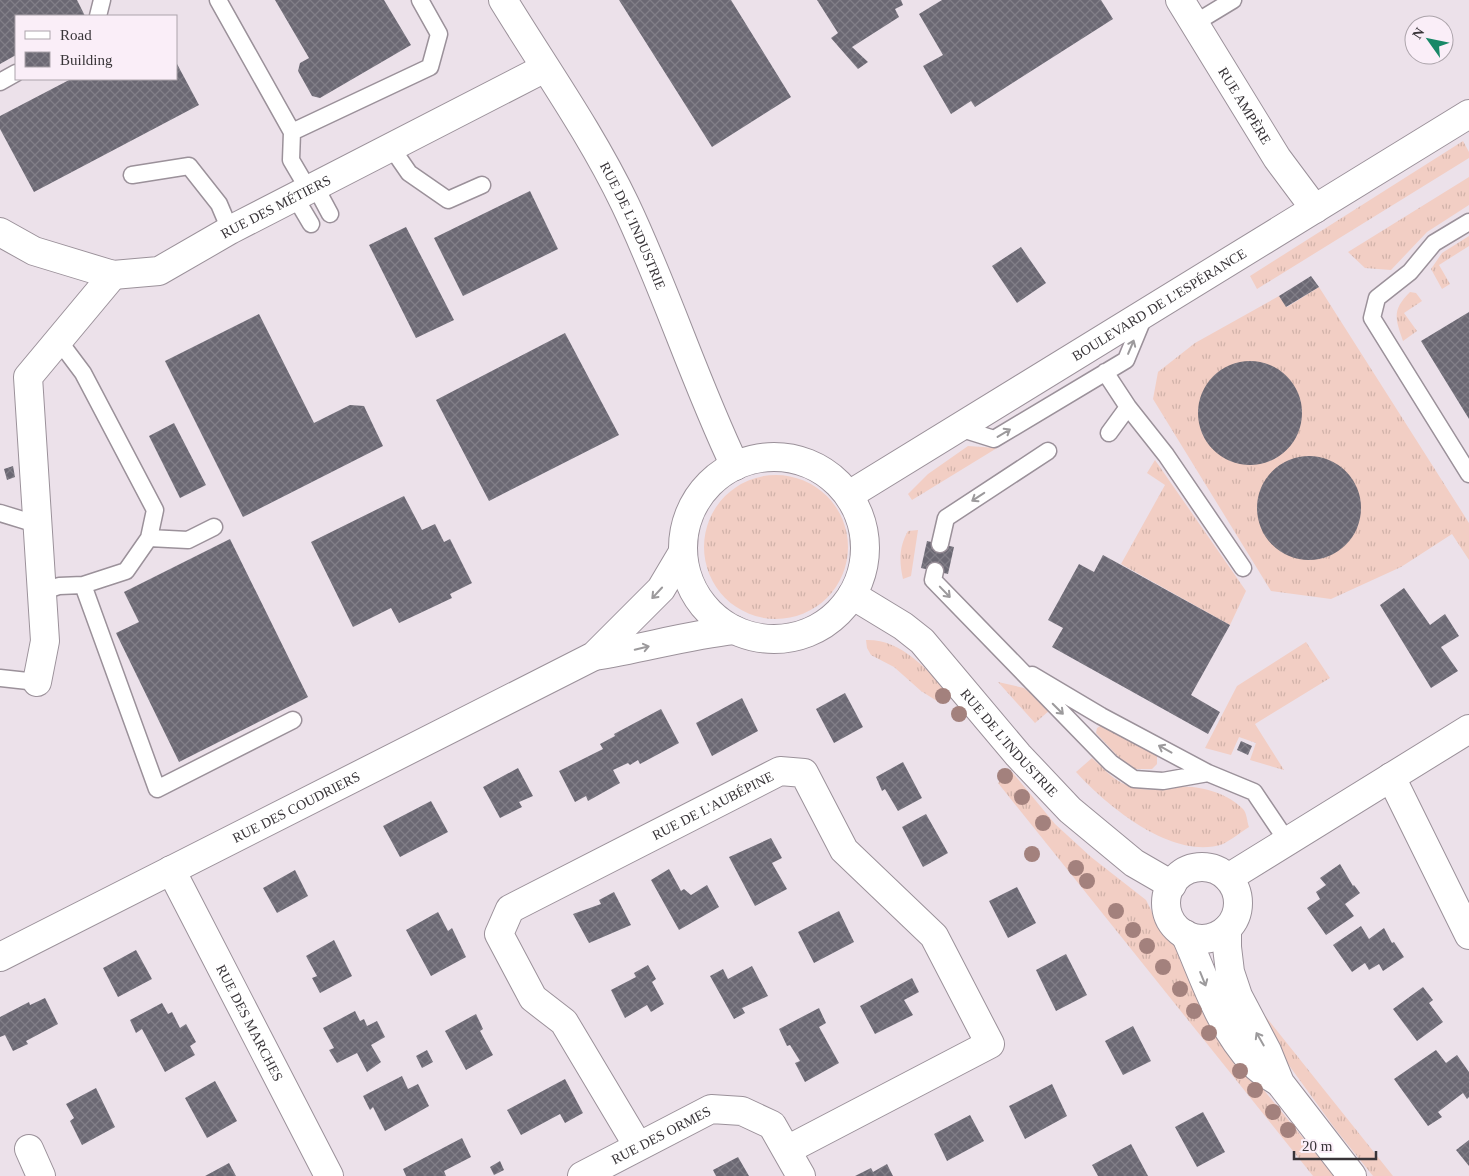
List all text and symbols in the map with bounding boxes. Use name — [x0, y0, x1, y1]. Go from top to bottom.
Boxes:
legend — [15, 15, 178, 80]
north arrow — [1404, 15, 1454, 65]
text: N — [1409, 25, 1428, 42]
text: Road — [60, 27, 92, 43]
text: Building — [60, 52, 113, 68]
street label: RUE AMPÈRE — [1215, 65, 1274, 147]
street label: RUE DE L'INDUSTRIE — [597, 160, 668, 292]
street label: RUE DES MÉTIERS — [218, 173, 333, 242]
street label: BOULEVARD DE L'ESPÉRANCE — [1070, 246, 1249, 364]
one-way arrow — [1127, 340, 1136, 356]
one-way arrow — [997, 427, 1011, 437]
one-way arrow — [971, 492, 985, 502]
one-way arrow — [938, 585, 950, 597]
one-way arrow — [651, 586, 663, 599]
one-way arrow — [633, 643, 649, 652]
street label: RUE DE L'INDUSTRIE — [958, 686, 1061, 800]
one-way arrow — [1052, 703, 1064, 715]
one-way arrow — [1158, 744, 1173, 754]
street label: RUE DES COUDRIERS — [230, 769, 363, 846]
street label: RUE DE L'AUBÉPINE — [650, 769, 776, 843]
street label: RUE DES MARCHES — [213, 962, 286, 1084]
one-way arrow — [1199, 971, 1208, 987]
one-way arrow — [1255, 1031, 1265, 1046]
street label: RUE DES ORMES — [609, 1103, 713, 1167]
scale bar — [1294, 1128, 1376, 1160]
text: 20 m — [1302, 1138, 1333, 1154]

